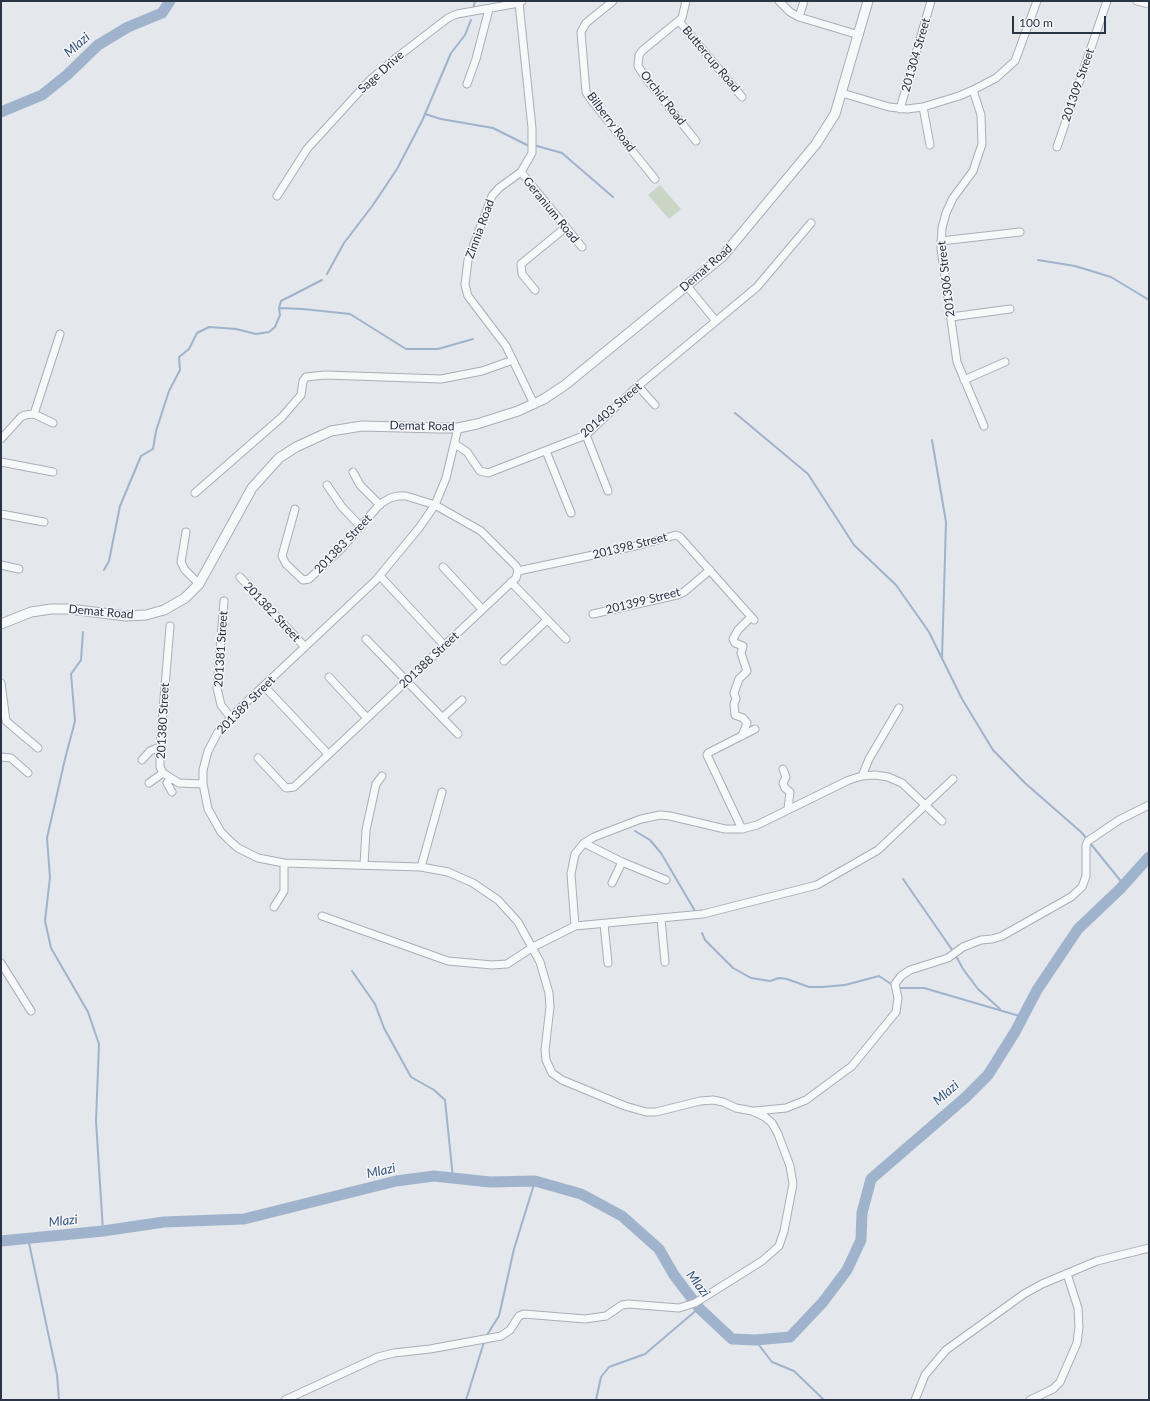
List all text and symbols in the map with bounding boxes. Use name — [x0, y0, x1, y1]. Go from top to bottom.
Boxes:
scale bar — [1014, 8, 1108, 34]
text: 100 m — [1019, 15, 1053, 30]
street label: 201304 Street — [899, 16, 933, 94]
street label: Buttercup Road — [679, 23, 743, 95]
water label: Mlazi — [61, 30, 93, 60]
street label: 201309 Street — [1059, 47, 1097, 123]
street label: Sage Drive — [355, 48, 407, 96]
street label: Orchid Road — [637, 68, 689, 128]
street label: Bilberry Road — [584, 89, 638, 155]
street label: Geranium Road — [520, 174, 582, 246]
street label: Zinnia Road — [463, 197, 497, 261]
street label: 201306 Street — [934, 240, 958, 318]
street label: Demat Road — [677, 241, 735, 295]
street label: 201403 Street — [577, 379, 645, 441]
street label: Demat Road — [389, 418, 455, 434]
street label: 201383 Street — [311, 512, 375, 576]
street label: 201398 Street — [591, 530, 669, 562]
street label: 201382 Street — [241, 579, 303, 645]
street label: 201399 Street — [604, 585, 682, 617]
street label: Demat Road — [68, 602, 134, 622]
street label: 201381 Street — [211, 610, 231, 688]
street label: 201388 Street — [396, 629, 462, 691]
street label: 201389 Street — [214, 673, 278, 737]
street label: 201380 Street — [154, 682, 172, 760]
water label: Mlazi — [930, 1078, 962, 1108]
water label: Mlazi — [365, 1160, 397, 1182]
water label: Mlazi — [48, 1212, 78, 1230]
water label: Mlazi — [683, 1268, 713, 1300]

